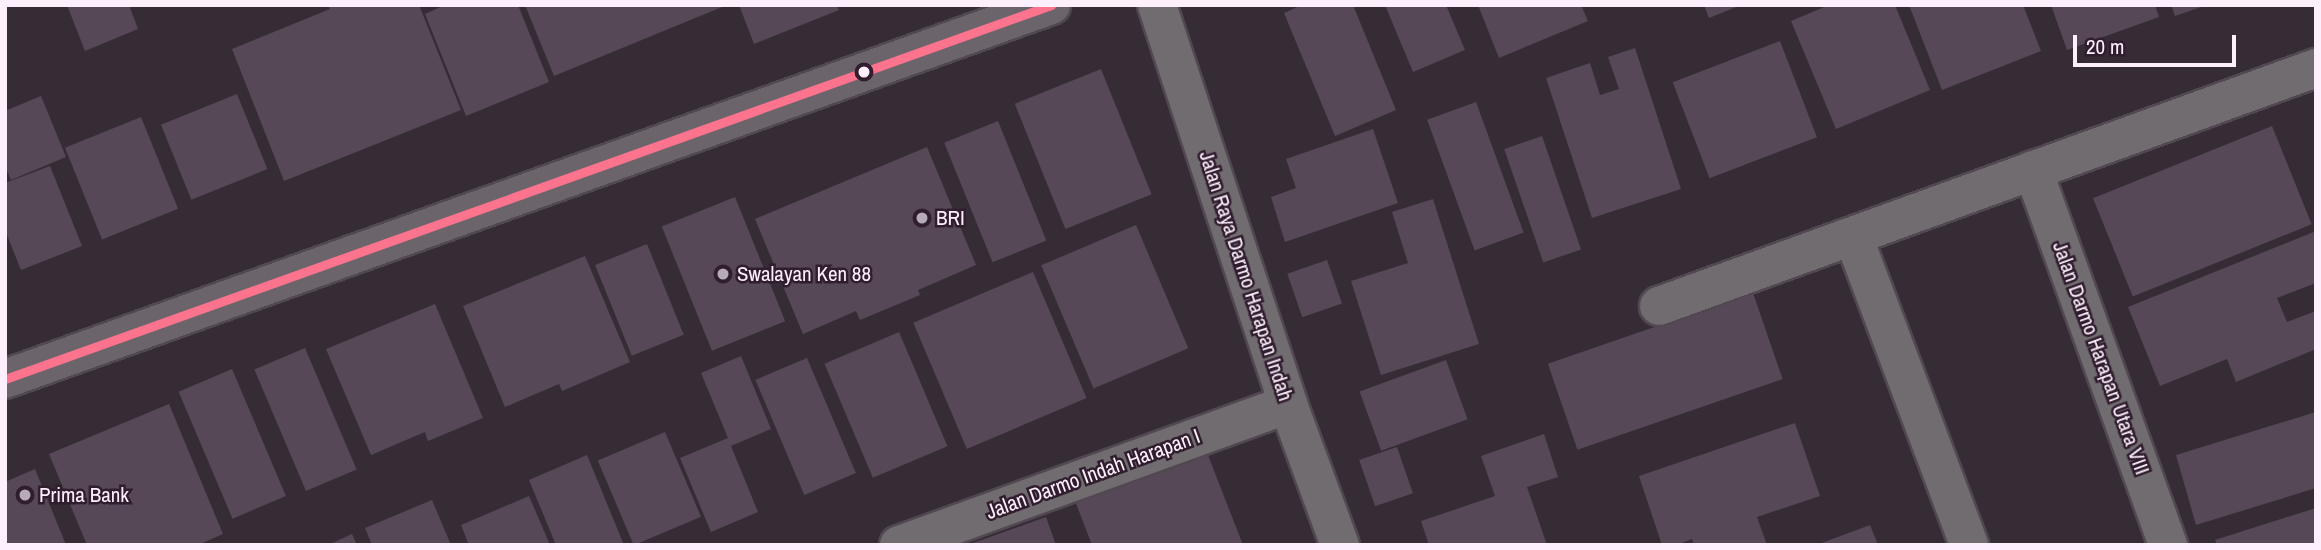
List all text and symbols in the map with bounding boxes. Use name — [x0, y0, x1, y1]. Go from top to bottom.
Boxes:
scale bar — [2076, 21, 2239, 65]
text: 20 m — [2086, 32, 2124, 61]
unlabelled marker — [857, 65, 871, 79]
street label: Jalan Raya Darmo Harapan Indah — [1194, 148, 1298, 404]
place label: BRI — [936, 205, 965, 231]
marker: BRI — [914, 210, 930, 226]
street label: Jalan Darmo Harapan Utara VIII — [2047, 238, 2155, 478]
place label: Swalayan Ken 88 — [737, 261, 871, 287]
marker: Swalayan Ken 88 — [715, 266, 731, 282]
street label: Jalan Darmo Indah Harapan I — [983, 424, 1203, 524]
place label: Prima Bank — [39, 482, 129, 508]
marker: Prima Bank — [17, 487, 33, 503]

